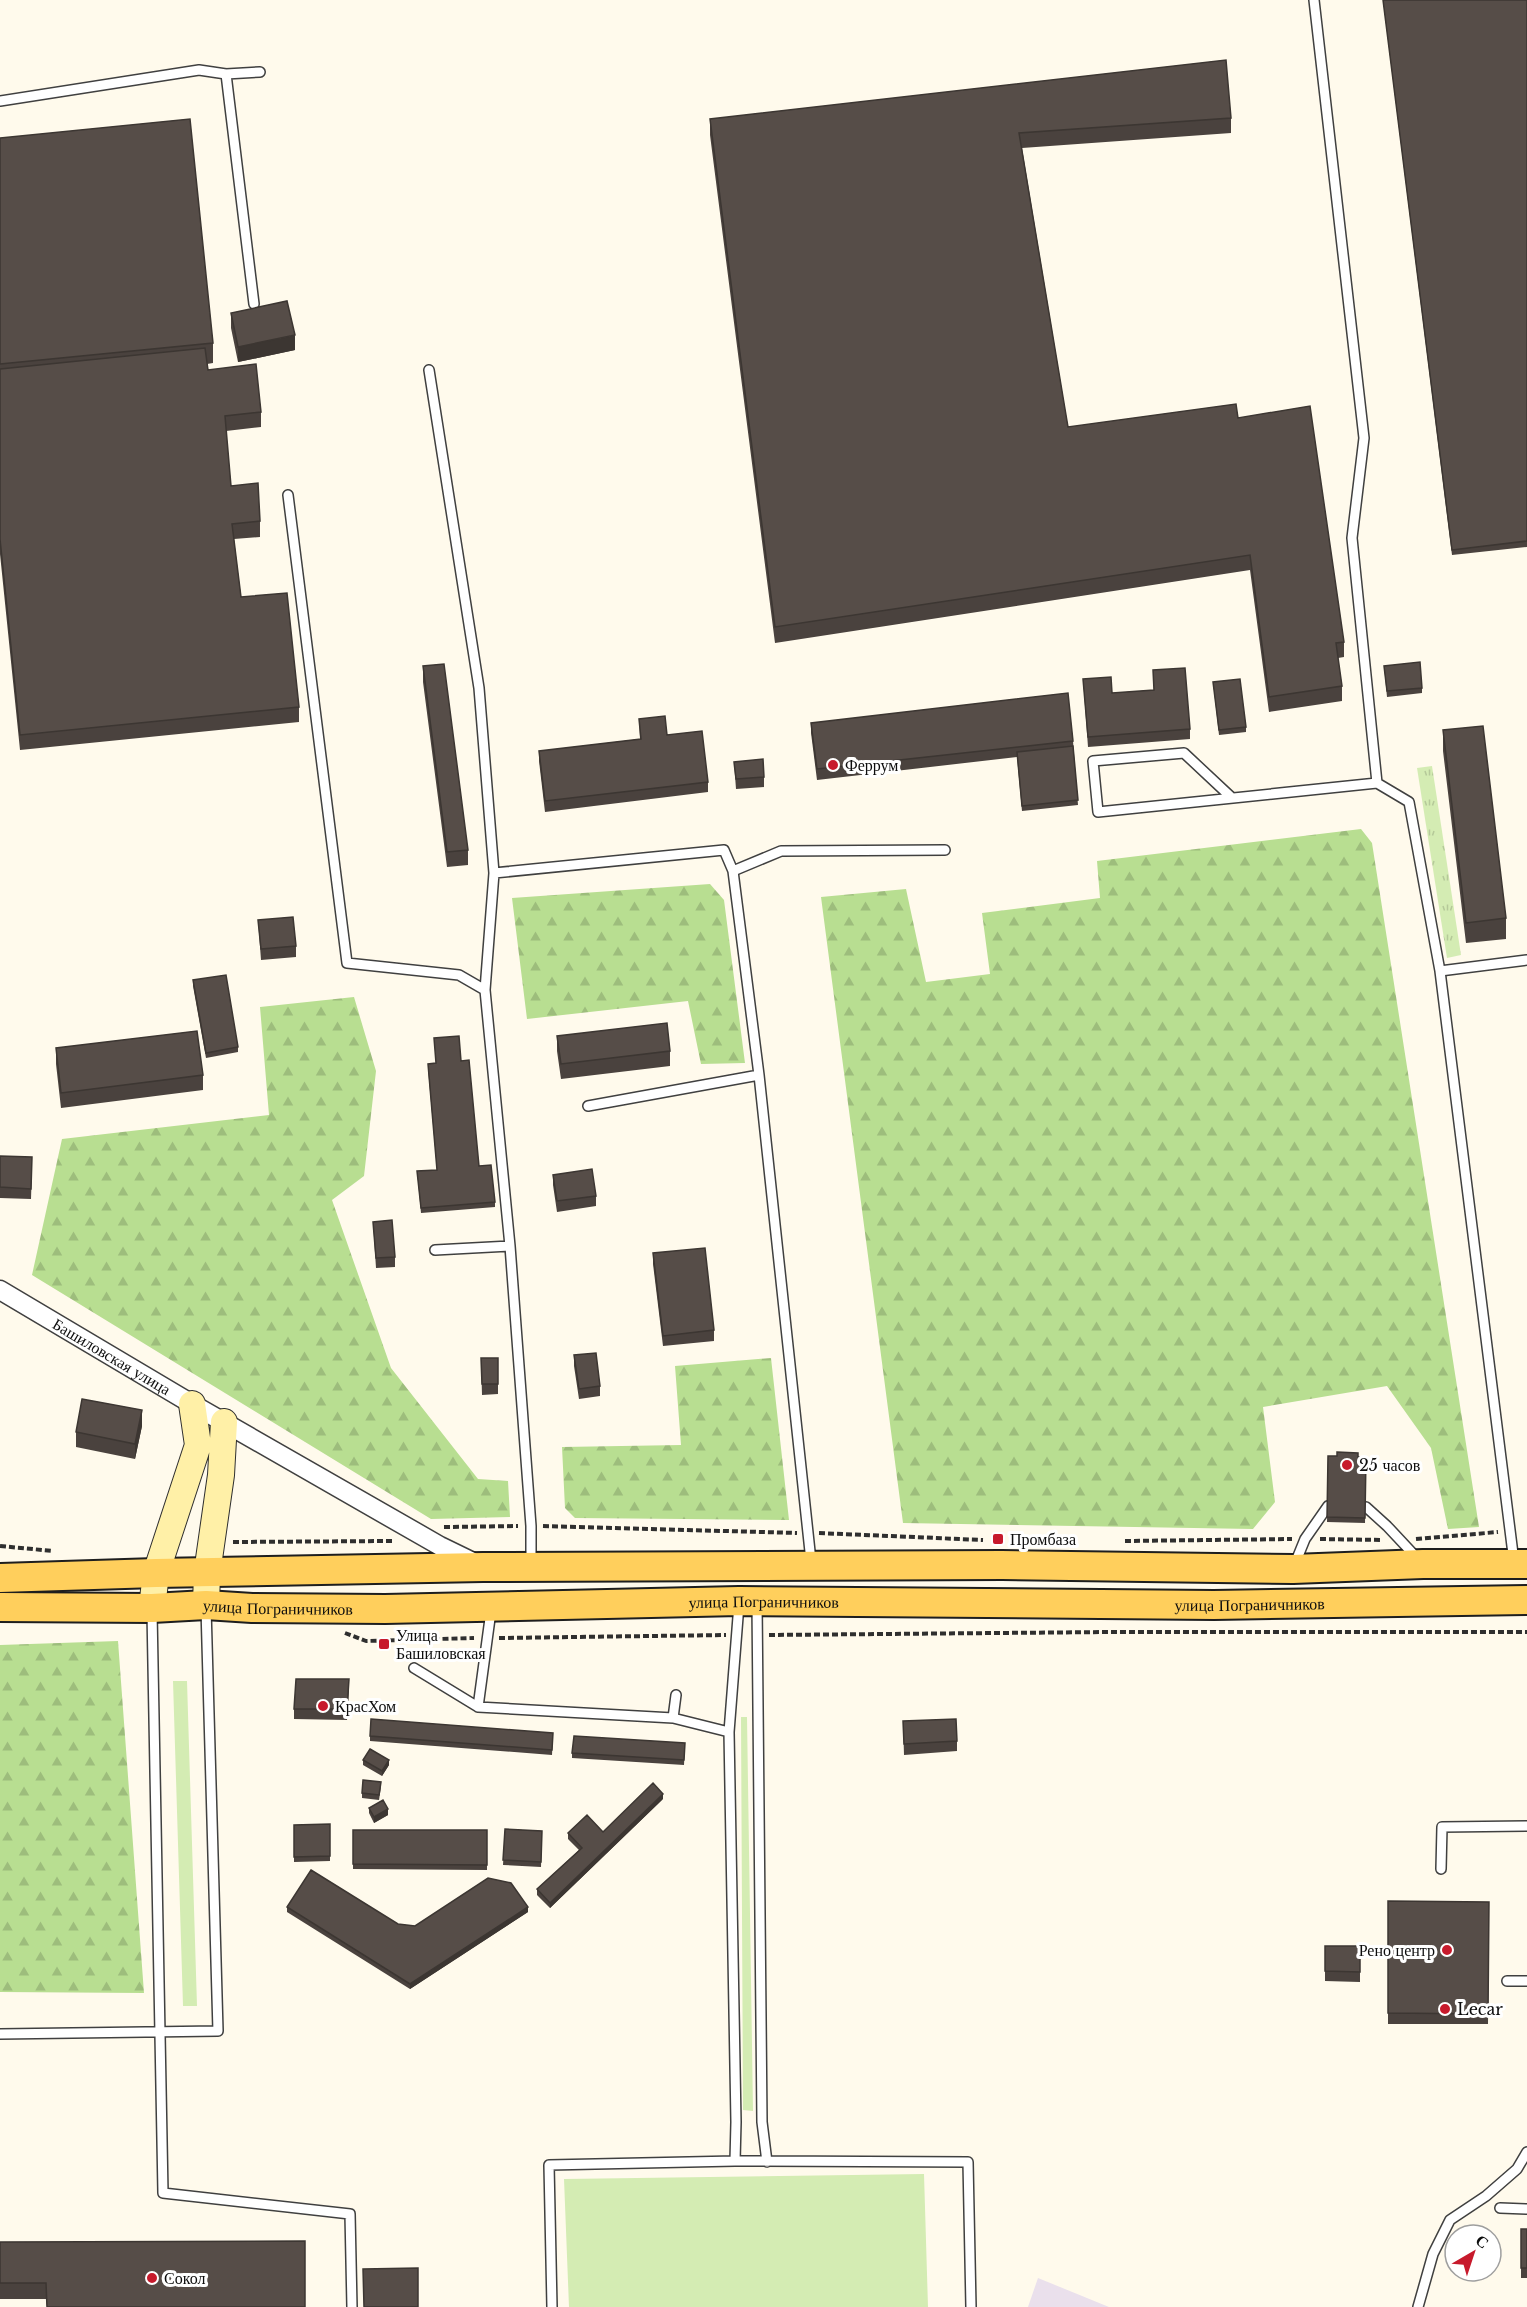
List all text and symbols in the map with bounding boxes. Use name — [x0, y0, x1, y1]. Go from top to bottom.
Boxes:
place label: Феррум — [845, 755, 898, 775]
marker: Феррум — [826, 758, 840, 772]
street label: Башиловская улица — [49, 1314, 174, 1399]
place label: 25 часов — [1359, 1455, 1421, 1475]
marker: 25 часов — [1340, 1458, 1354, 1472]
place label: Промбаза — [1010, 1529, 1076, 1549]
marker: Промбаза — [991, 1532, 1005, 1546]
street label: улица Пограничников — [688, 1591, 839, 1612]
street label: улица Пограничников — [1175, 1593, 1325, 1615]
street label: улица Пограничников — [202, 1595, 353, 1619]
place label: Улица Башиловская — [396, 1625, 486, 1663]
marker: Улица Башиловская — [377, 1637, 391, 1651]
place label: КрасХом — [335, 1696, 396, 1716]
marker: КрасХом — [316, 1699, 330, 1713]
place label: Рено центр — [1359, 1940, 1435, 1960]
marker: Рено центр — [1440, 1943, 1454, 1957]
place label: Lecar — [1457, 1999, 1503, 2019]
marker: Lecar — [1438, 2002, 1452, 2016]
north arrow — [1443, 2223, 1503, 2283]
text: С — [1472, 2230, 1493, 2253]
place label: Сокол — [164, 2268, 205, 2288]
marker: Сокол — [145, 2271, 159, 2285]

